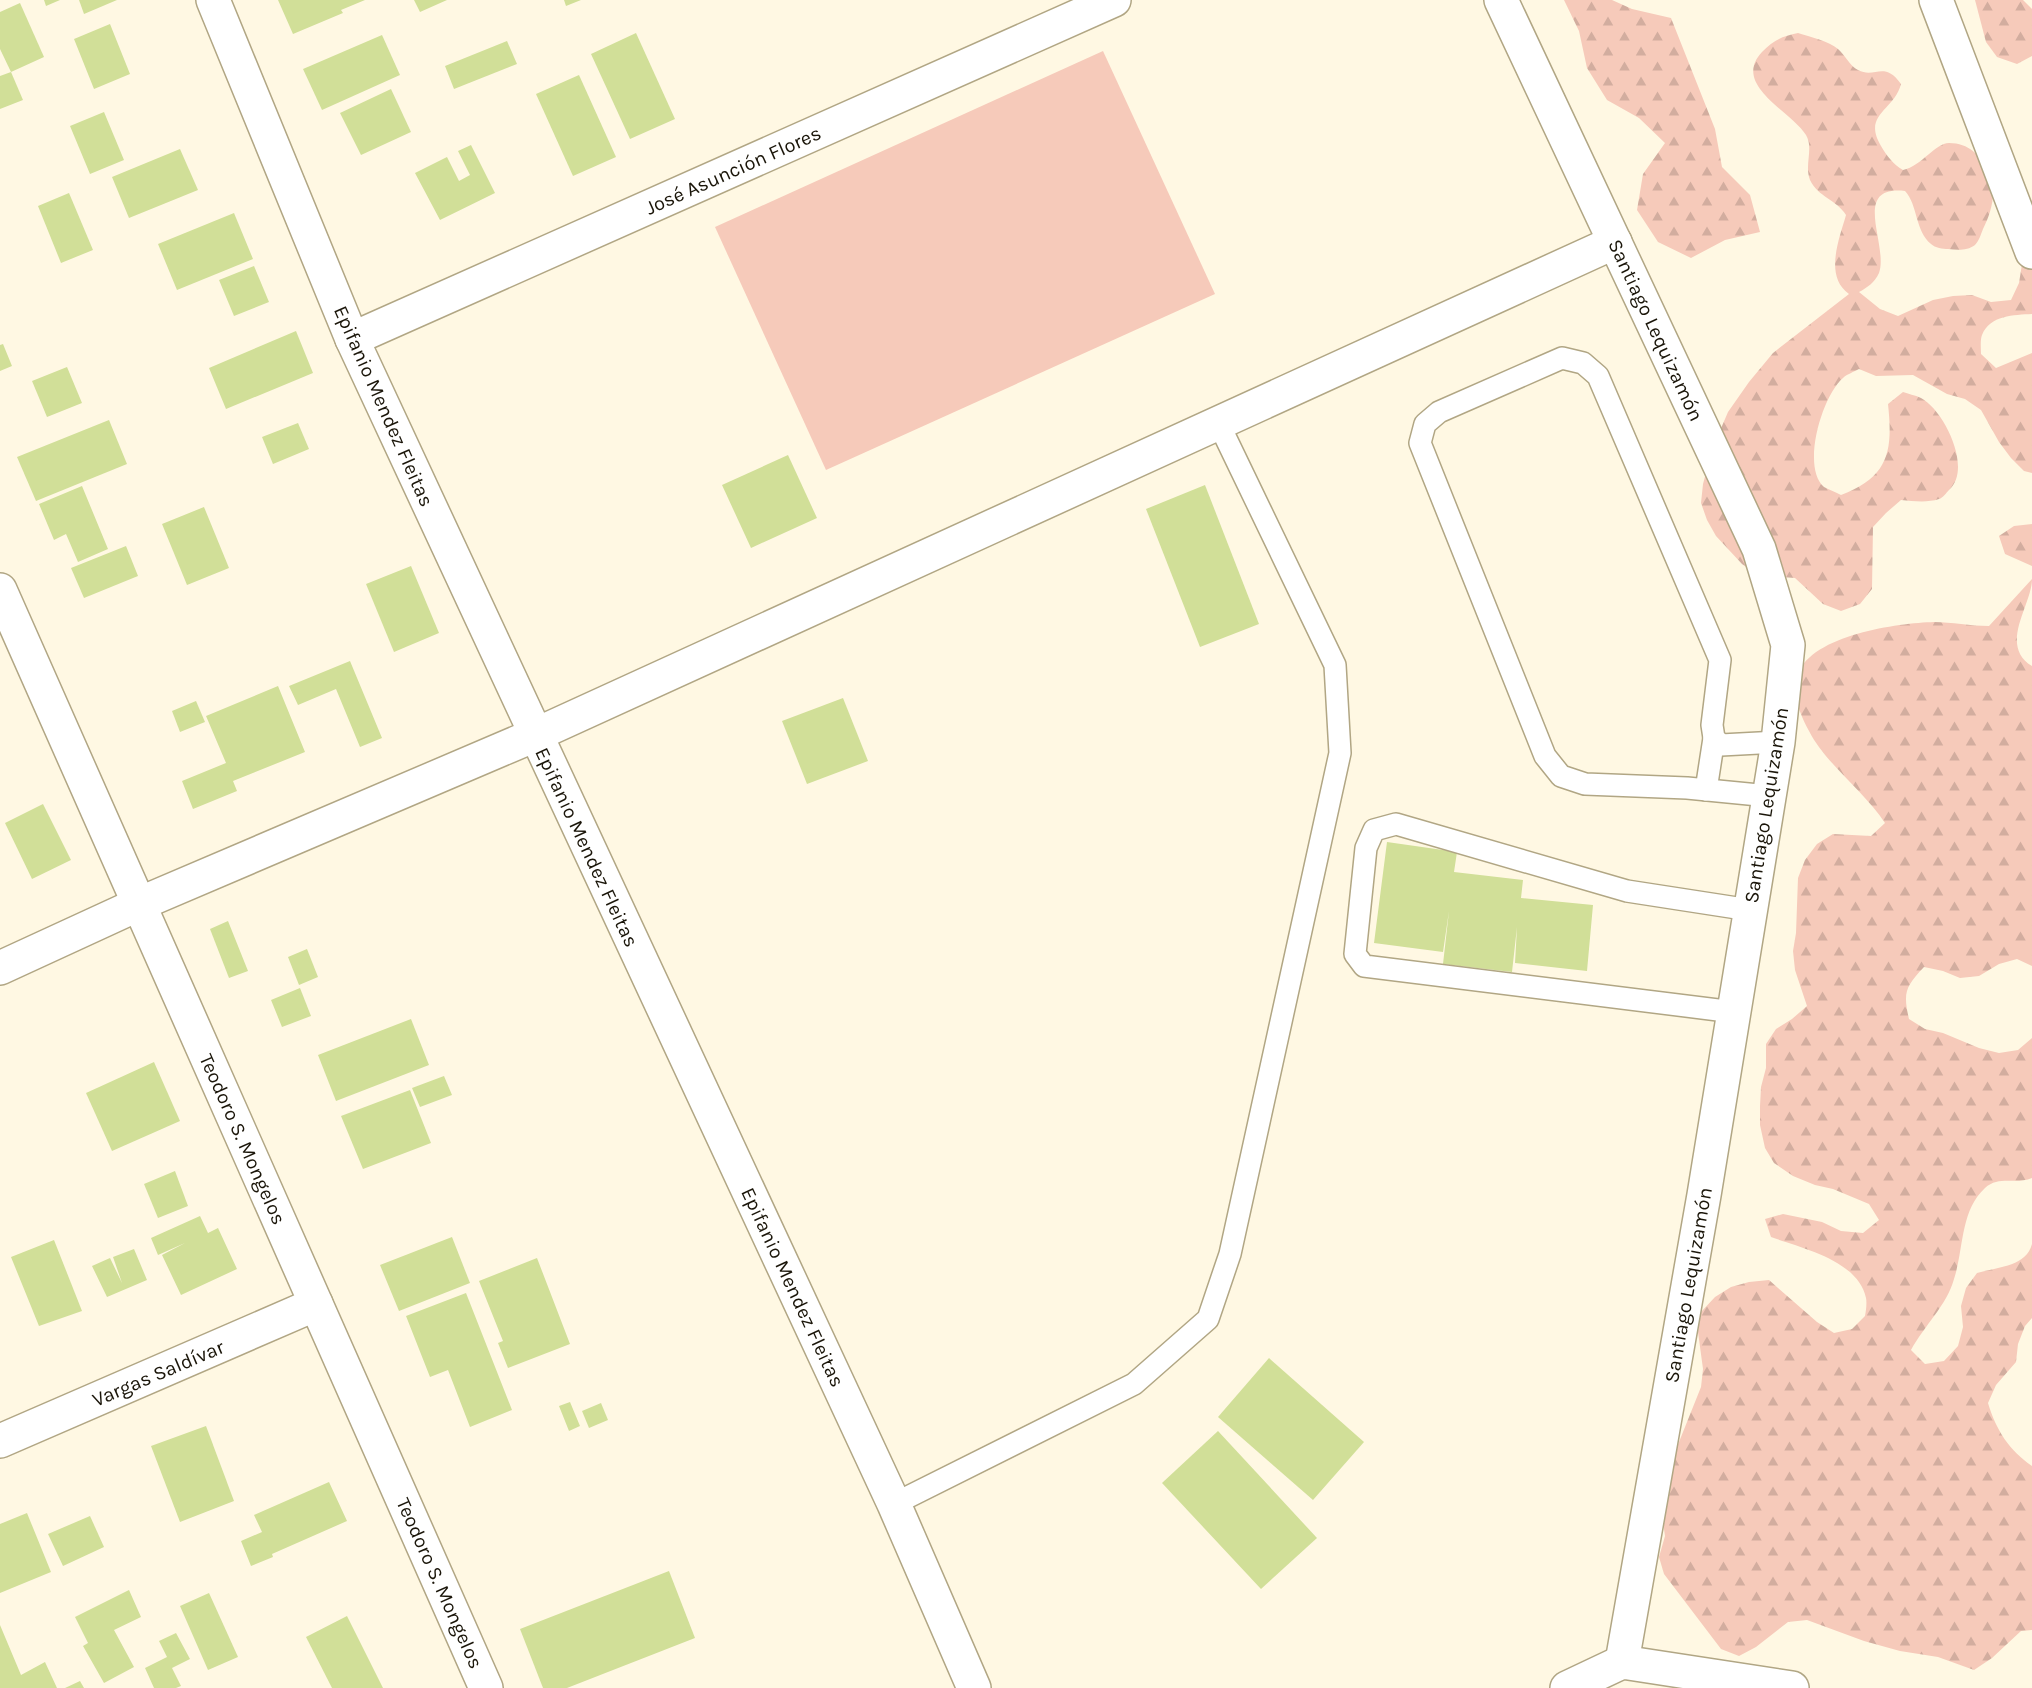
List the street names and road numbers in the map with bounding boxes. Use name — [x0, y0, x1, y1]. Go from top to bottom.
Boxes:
street label: José Asunción Flores — [642, 121, 825, 220]
street label: Santiago Lequizamón — [1603, 236, 1708, 425]
street label: Epifanio Mendez Fleitas — [329, 302, 438, 510]
street label: Santiago Lequizamón — [1740, 705, 1793, 905]
street label: Epifanio Mendez Fleitas — [530, 744, 643, 951]
street label: Teodoro S. Mongelos — [195, 1050, 291, 1228]
street label: Epifanio Mendez Fleitas — [736, 1184, 849, 1391]
street label: Santiago Lequizamón — [1660, 1185, 1717, 1385]
street label: Vargas Saldívar — [89, 1335, 228, 1412]
street label: Teodoro S. Mongelos — [392, 1494, 488, 1672]

